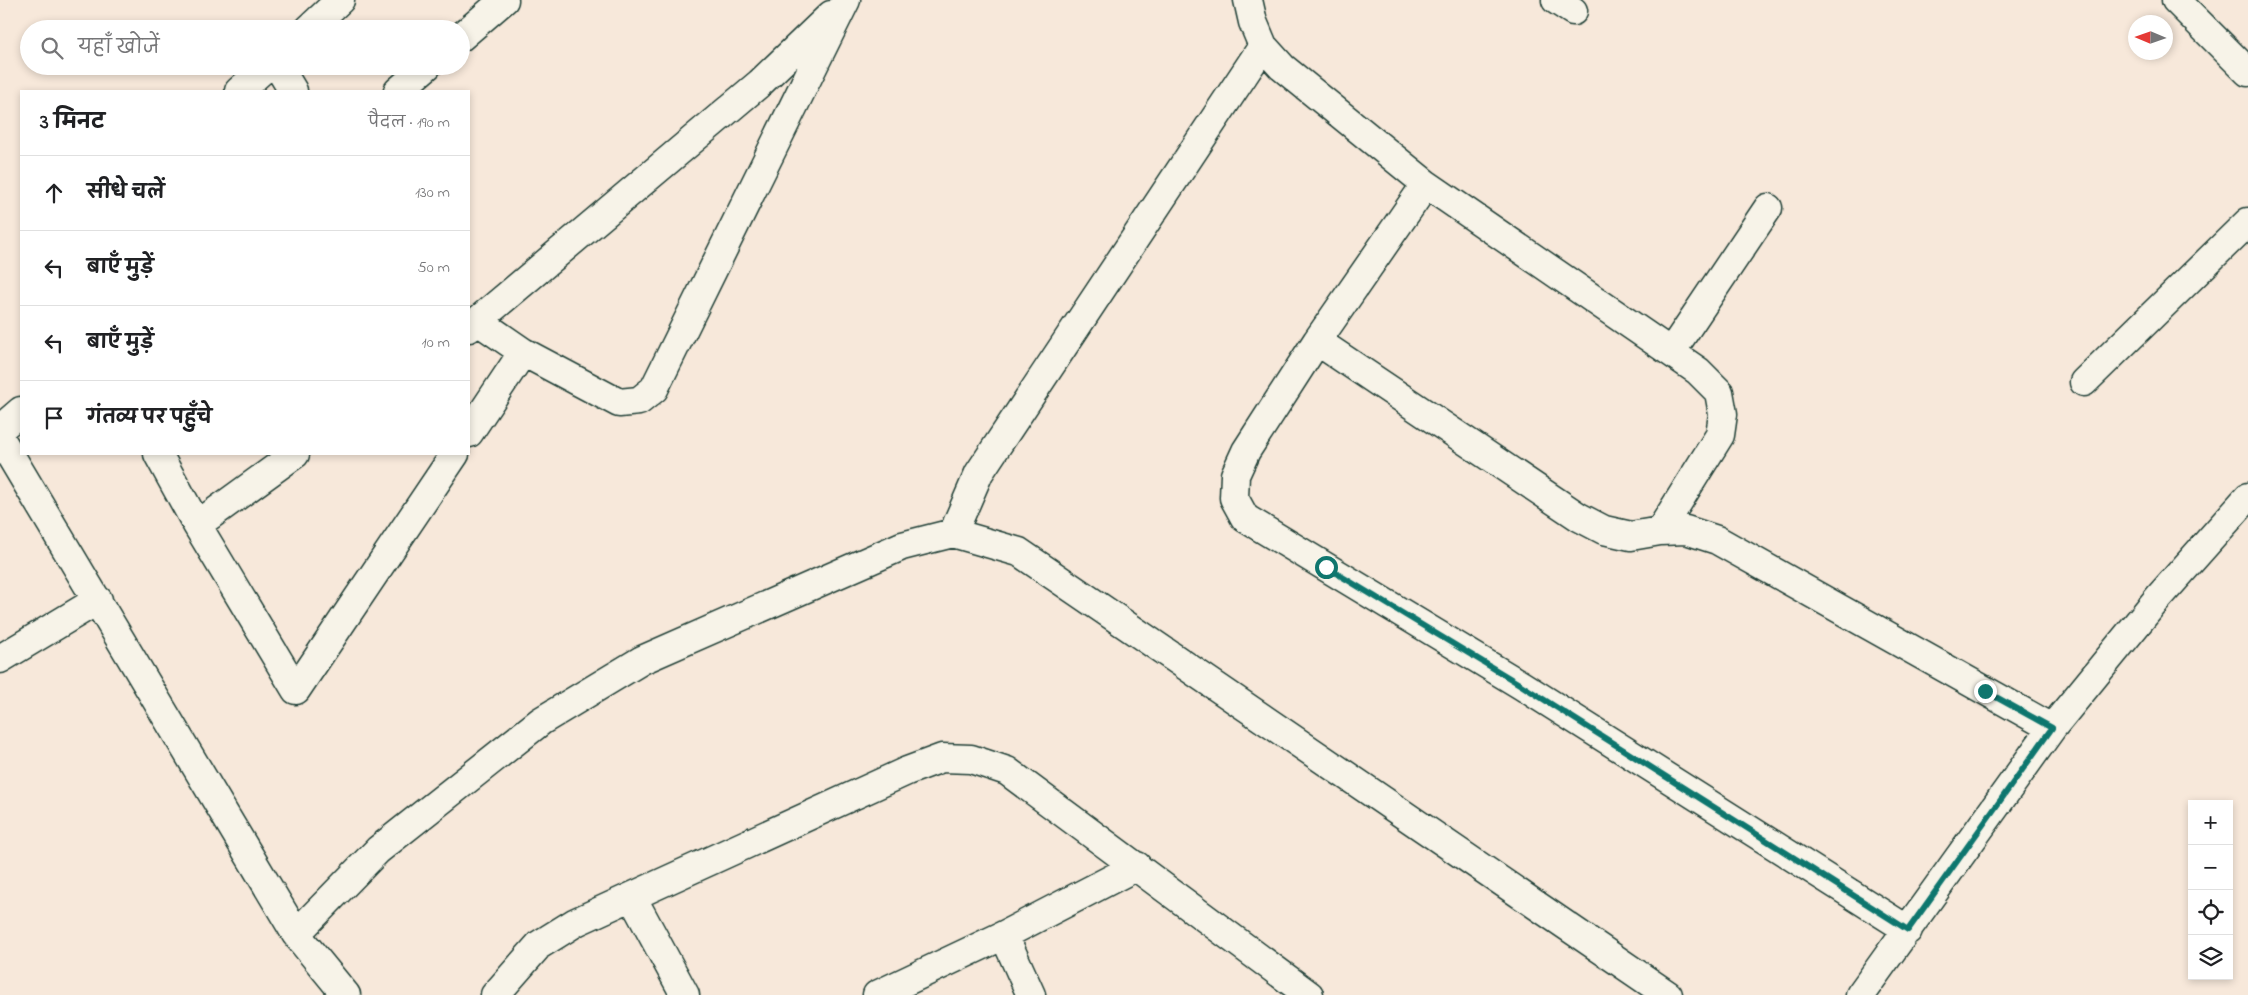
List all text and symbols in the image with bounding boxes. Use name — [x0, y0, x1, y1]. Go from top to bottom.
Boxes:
north arrow — [2128, 15, 2173, 60]
search box — [20, 20, 470, 75]
icon: search — [38, 34, 66, 62]
text: यहाँ खोजें — [78, 35, 160, 62]
text: 3 मिनट — [40, 108, 105, 138]
text: पैदल · 190 m — [368, 111, 450, 135]
icon: ahead — [40, 179, 68, 207]
text: सीधे चलें — [87, 180, 165, 207]
text: 130 m — [415, 181, 450, 205]
icon: left — [40, 254, 68, 282]
text: बाएँ मुड़ें — [87, 255, 154, 282]
text: 50 m — [418, 256, 450, 280]
icon: left — [40, 329, 68, 357]
text: बाएँ मुड़ें — [87, 330, 154, 357]
text: 10 m — [422, 331, 450, 355]
icon: arrive — [40, 404, 68, 432]
text: गंतव्य पर पहुँचे — [87, 405, 212, 432]
route start — [1315, 556, 1338, 579]
route end — [1974, 680, 1997, 703]
map controls — [2188, 800, 2233, 980]
button: + — [2188, 800, 2233, 845]
button: − — [2188, 845, 2233, 890]
button: locate — [2188, 890, 2233, 935]
button: layers — [2188, 935, 2233, 980]

